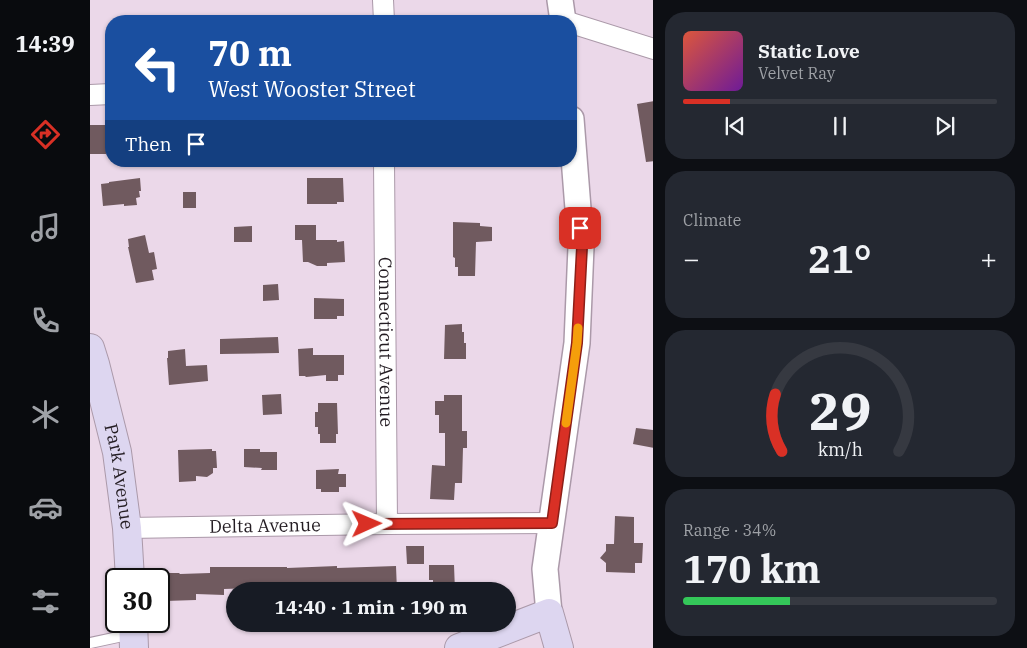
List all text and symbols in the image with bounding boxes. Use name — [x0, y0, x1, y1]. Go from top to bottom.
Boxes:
text: 14:39 — [15, 29, 75, 58]
text: 70 m — [208, 30, 292, 76]
icon: left — [125, 35, 190, 100]
text: Static Love — [758, 39, 860, 63]
text: Velvet Ray — [758, 63, 835, 83]
text: West Wooster Street — [208, 74, 416, 103]
icon: previous — [721, 112, 749, 140]
icon: pause — [826, 112, 854, 140]
icon: next — [931, 112, 959, 140]
icon: directions — [28, 117, 63, 152]
icon: arrive — [182, 130, 210, 158]
text: Then — [125, 132, 172, 156]
pin — [559, 207, 601, 249]
icon: music — [28, 210, 63, 245]
text: Climate — [683, 210, 741, 230]
icon: arrive — [566, 214, 594, 242]
text: 21° — [808, 234, 872, 283]
text: − — [683, 240, 700, 277]
text: + — [980, 240, 997, 277]
street label: Connecticut Avenue — [374, 257, 398, 427]
icon: phone — [28, 303, 63, 338]
text: 29 — [809, 377, 871, 444]
icon: climate — [28, 397, 63, 432]
street label: Park Avenue — [99, 421, 139, 531]
text: km/h — [817, 438, 863, 461]
icon: car — [28, 490, 63, 525]
position arrow — [340, 497, 392, 549]
street label: Delta Avenue — [209, 513, 321, 538]
text: Range · 34% — [683, 520, 776, 540]
text: 170 km — [683, 544, 821, 593]
speed limit sign: 30 — [105, 568, 170, 633]
icon: filters — [28, 584, 63, 619]
text: 14:40 · 1 min · 190 m — [275, 595, 467, 619]

